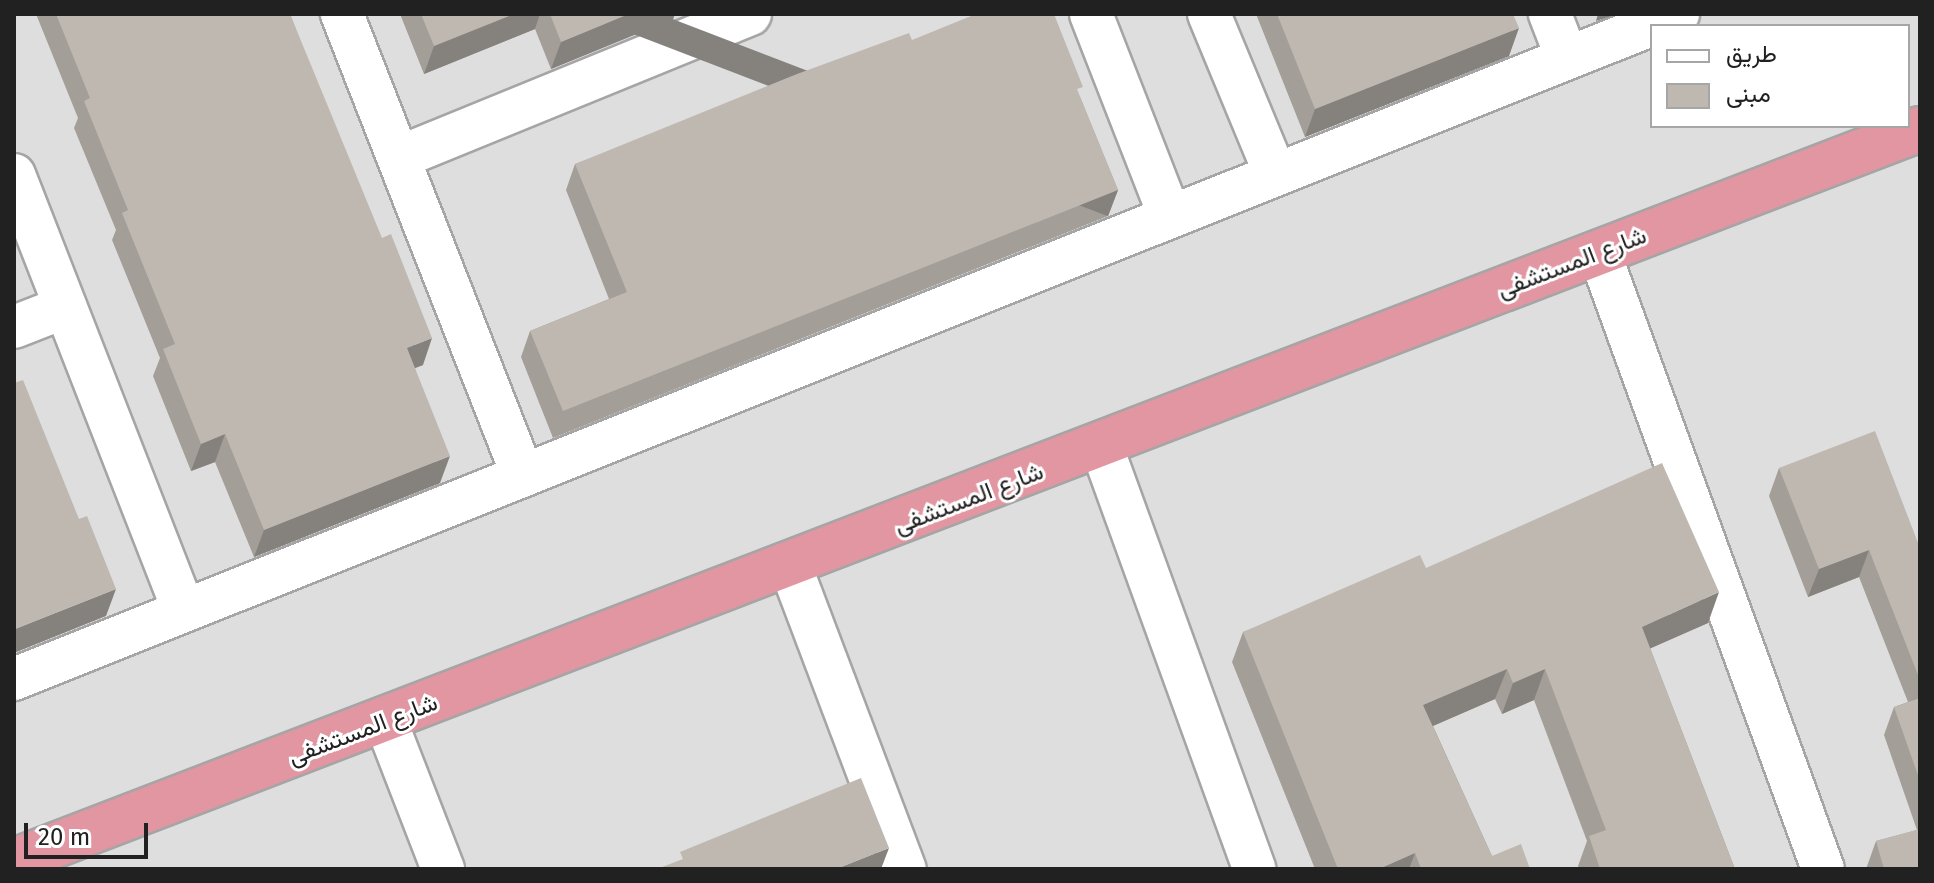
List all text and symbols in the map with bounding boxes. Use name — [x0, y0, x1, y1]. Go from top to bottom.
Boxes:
legend — [1650, 24, 1910, 128]
text: طريق — [1726, 40, 1777, 68]
text: مبنى — [1726, 80, 1771, 108]
street label: شارع المستشفى — [1493, 221, 1651, 305]
street label: شارع المستشفى — [890, 457, 1048, 541]
street label: شارع المستشفى — [284, 688, 442, 772]
scale bar — [28, 807, 152, 857]
text: 20 m — [38, 823, 90, 851]

